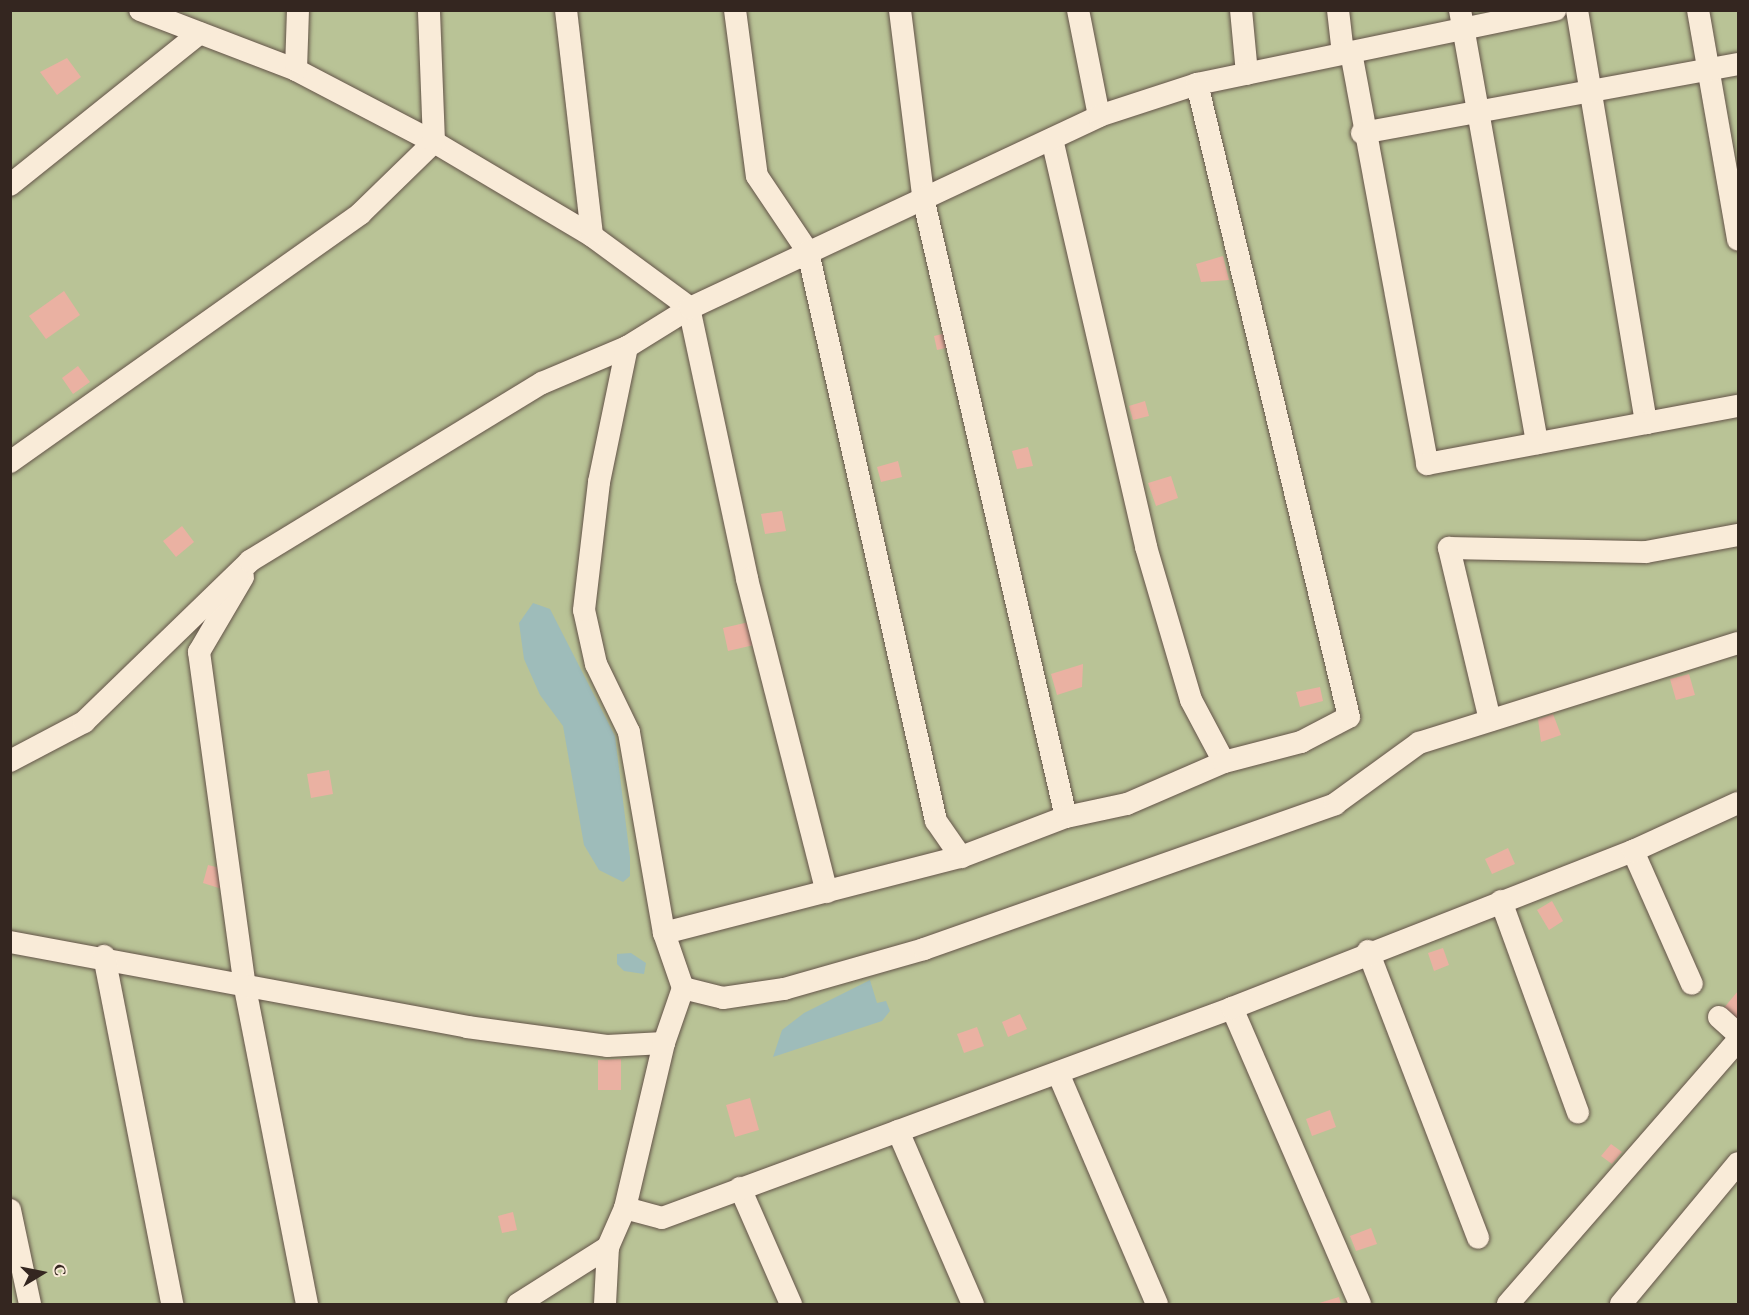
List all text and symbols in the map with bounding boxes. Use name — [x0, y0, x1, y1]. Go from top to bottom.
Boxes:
north arrow — [12, 1243, 72, 1303]
text: С — [49, 1262, 72, 1277]

